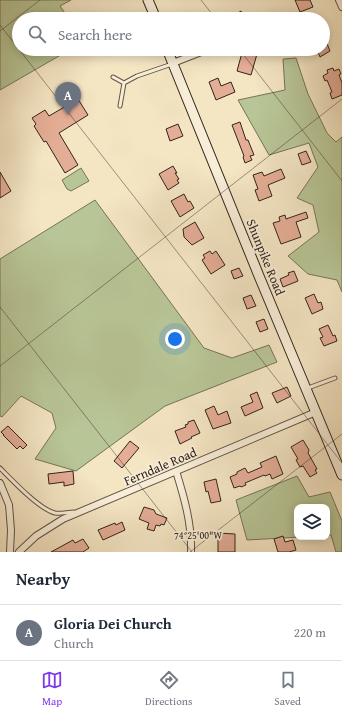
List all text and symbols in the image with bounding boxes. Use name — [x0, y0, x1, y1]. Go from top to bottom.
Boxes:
search box — [12, 12, 330, 56]
icon: search — [26, 23, 48, 45]
text: Search here — [58, 24, 132, 45]
pin: A — [55, 82, 81, 115]
street label: Shunpike Road — [242, 216, 290, 298]
your location — [165, 329, 185, 349]
street label: Ferndale Road — [121, 443, 200, 490]
map controls — [294, 504, 330, 540]
button: layers — [294, 504, 330, 540]
text: 74°25'00"W — [174, 528, 222, 543]
text: Nearby — [16, 566, 70, 591]
text: Gloria Dei Church — [54, 613, 172, 634]
text: A — [25, 623, 33, 642]
text: 220 m — [294, 623, 326, 642]
text: Church — [54, 634, 93, 653]
tab: Map — [41, 669, 63, 709]
tab: Directions — [145, 669, 192, 709]
tab: Saved — [274, 669, 301, 709]

